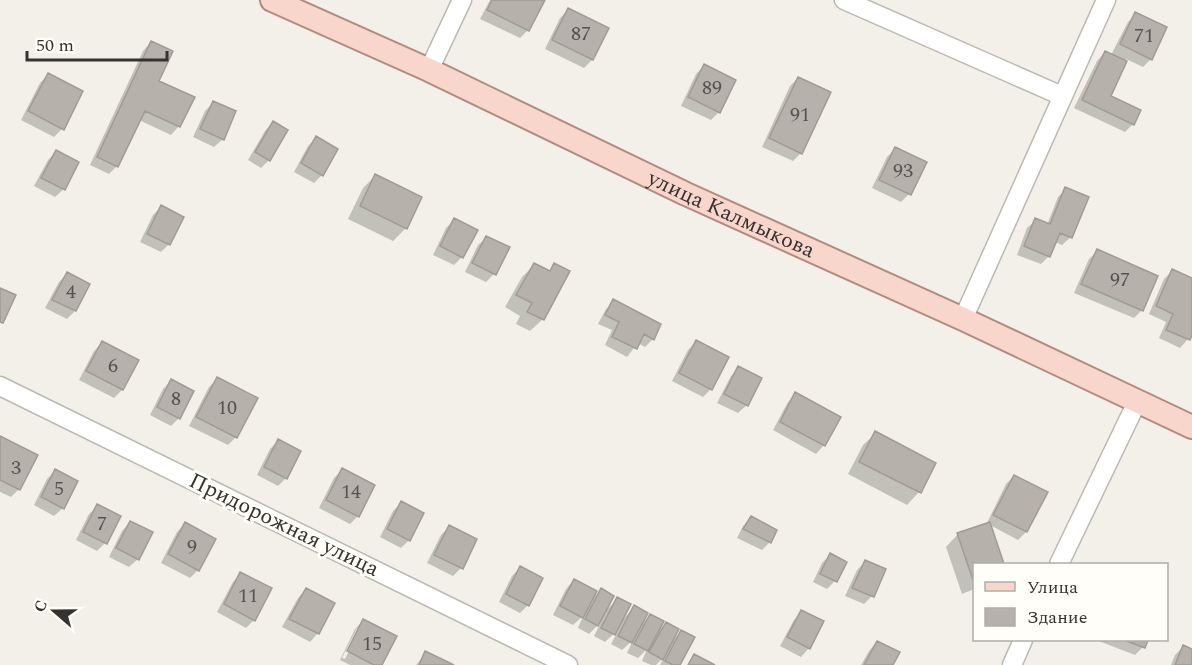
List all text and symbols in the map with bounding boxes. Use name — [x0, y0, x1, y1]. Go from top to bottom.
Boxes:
house number: 87 — [571, 19, 591, 49]
house number: 71 — [1134, 21, 1154, 51]
scale bar — [27, 24, 166, 62]
text: 50 m — [36, 32, 74, 59]
house number: 89 — [702, 73, 722, 103]
house number: 91 — [790, 100, 810, 130]
house number: 93 — [893, 156, 913, 186]
street label: улица Калмыкова — [641, 161, 821, 267]
house number: 97 — [1110, 265, 1130, 295]
house number: 4 — [66, 277, 76, 307]
house number: 6 — [108, 351, 118, 381]
house number: 8 — [171, 384, 181, 414]
house number: 10 — [217, 393, 237, 423]
house number: 3 — [11, 453, 21, 483]
street label: Придорожная улица — [183, 465, 385, 586]
house number: 5 — [54, 474, 64, 504]
house number: 14 — [341, 477, 361, 507]
house number: 7 — [97, 509, 107, 539]
house number: 9 — [187, 532, 197, 562]
legend — [973, 563, 1168, 641]
text: Улица — [1027, 574, 1078, 601]
north arrow — [24, 581, 84, 641]
house number: 11 — [238, 581, 258, 611]
text: С — [28, 597, 54, 616]
text: Здание — [1027, 604, 1087, 631]
house number: 15 — [362, 629, 382, 659]

